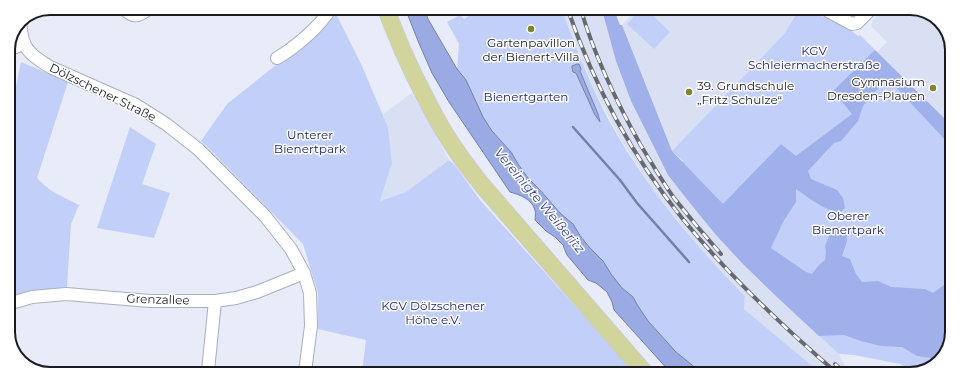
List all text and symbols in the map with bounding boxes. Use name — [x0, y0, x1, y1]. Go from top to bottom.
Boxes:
marker: Gartenpavillon der Bienert-Villa — [526, 24, 536, 34]
place label: Gartenpavillon der Bienert-Villa — [482, 35, 580, 64]
park label: KGV Schleiermacherstraße — [748, 43, 880, 72]
street label: Dölzschener Straße — [47, 60, 159, 124]
place label: Gymnasium Dresden-Plauen — [827, 74, 925, 103]
place label: 39. Grundschule „Fritz Schulze“ — [697, 78, 794, 107]
marker: Gymnasium Dresden-Plauen — [928, 83, 938, 93]
marker: 39. Grundschule „Fritz Schulze“ — [684, 87, 694, 97]
park label: Bienertgarten — [484, 89, 568, 104]
park label: Unterer Bienertpark — [274, 127, 347, 156]
water label: Vereinigte Weißeritz — [491, 144, 589, 256]
park label: Oberer Bienertpark — [812, 208, 885, 237]
street label: Grenzallee — [126, 290, 190, 308]
park label: KGV Dölzschener Höhe e.V. — [381, 298, 485, 327]

